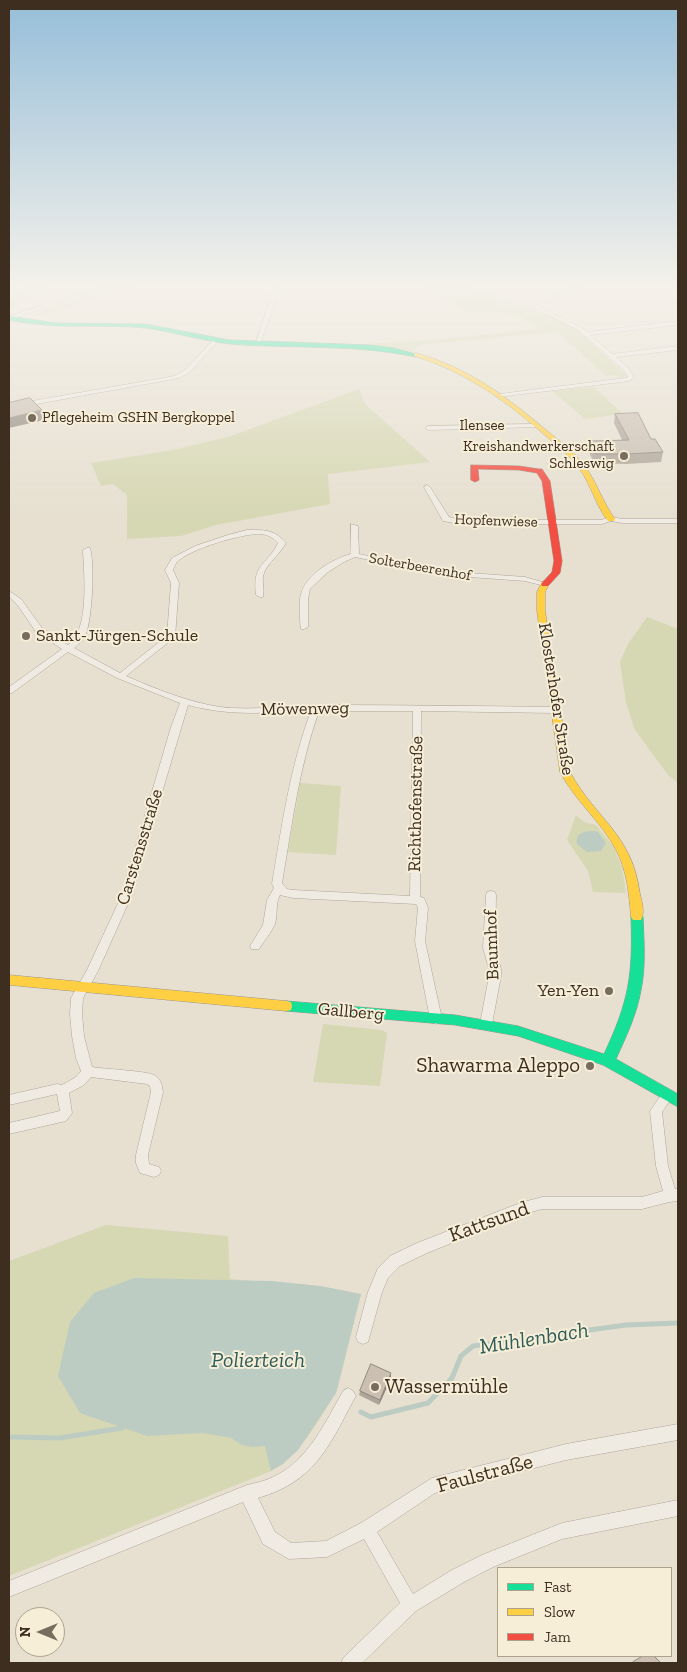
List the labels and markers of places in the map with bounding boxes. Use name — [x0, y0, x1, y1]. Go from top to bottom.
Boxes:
place label: Pflegeheim GSHN Bergkoppel — [42, 409, 235, 427]
marker: Pflegeheim GSHN Bergkoppel — [26, 412, 38, 424]
place label: Kreishandwerkerschaft Schleswig — [463, 438, 614, 473]
marker: Kreishandwerkerschaft Schleswig — [618, 450, 630, 462]
place label: Sankt-Jürgen-Schule — [36, 625, 198, 647]
marker: Sankt-Jürgen-Schule — [20, 630, 32, 642]
place label: Yen-Yen — [537, 980, 599, 1002]
marker: Yen-Yen — [603, 985, 615, 997]
place label: Shawarma Aleppo — [416, 1053, 580, 1079]
marker: Shawarma Aleppo — [584, 1060, 596, 1072]
place label: Wassermühle — [385, 1374, 508, 1400]
marker: Wassermühle — [369, 1381, 381, 1393]

